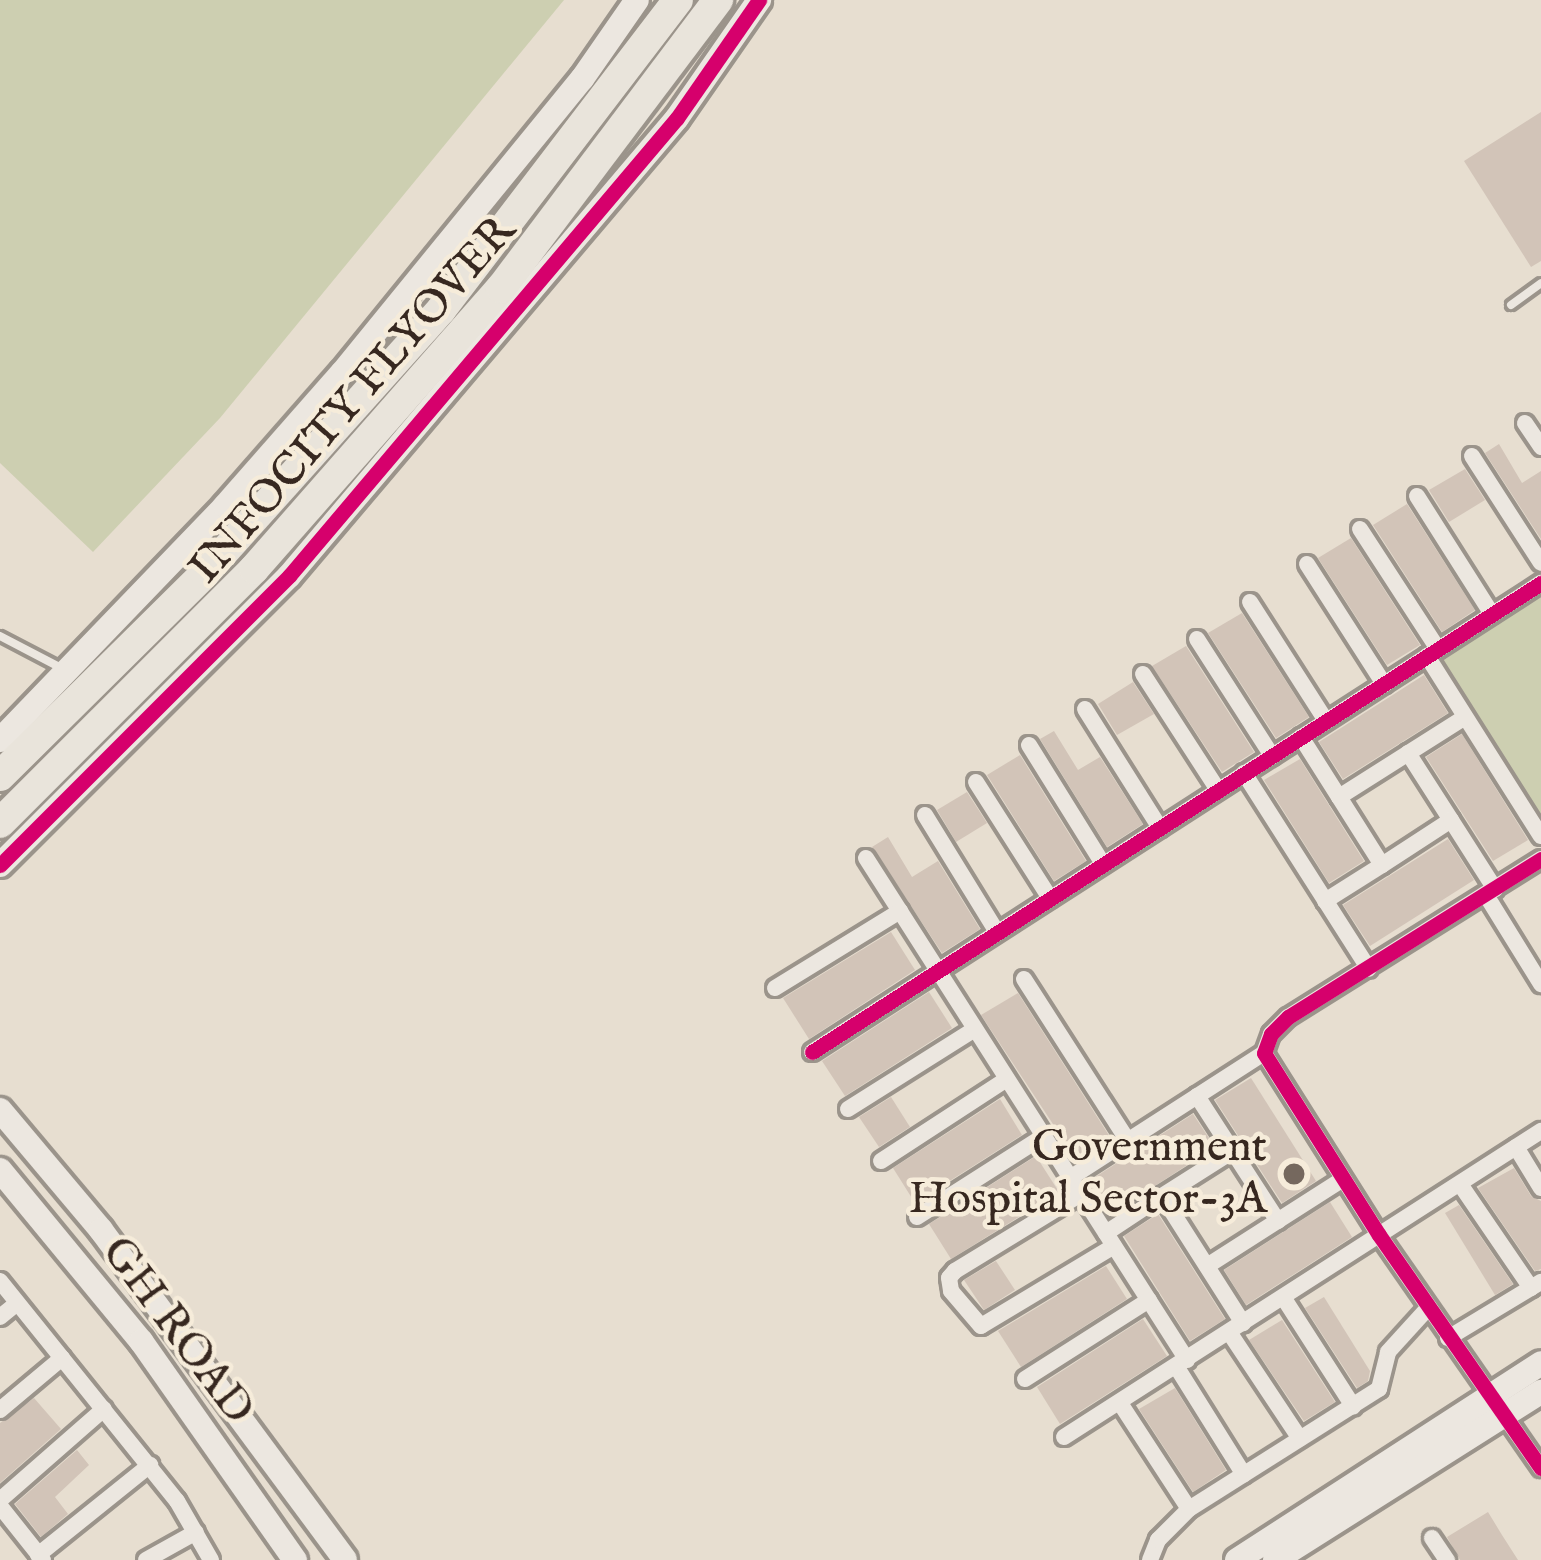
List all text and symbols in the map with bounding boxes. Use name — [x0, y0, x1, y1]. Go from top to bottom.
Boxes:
street label: INFOCITY FLYOVER — [178, 205, 528, 595]
place label: Government Hospital Sector-3A — [909, 1121, 1267, 1227]
marker: Government Hospital Sector-3A — [1278, 1158, 1310, 1190]
street label: GH ROAD — [89, 1227, 265, 1435]

